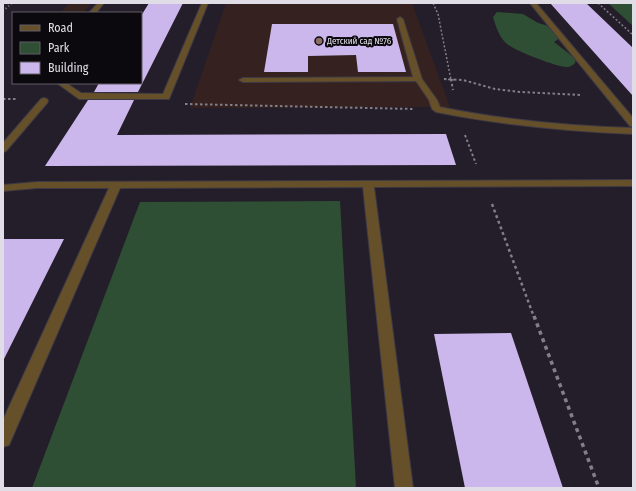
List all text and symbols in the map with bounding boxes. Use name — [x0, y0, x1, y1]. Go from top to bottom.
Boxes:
legend — [12, 12, 142, 84]
text: Road — [48, 21, 73, 35]
marker: Детский сад №76 — [314, 36, 324, 46]
place label: Детский сад №76 — [326, 36, 392, 46]
text: Park — [48, 41, 70, 55]
text: Building — [48, 61, 89, 75]

